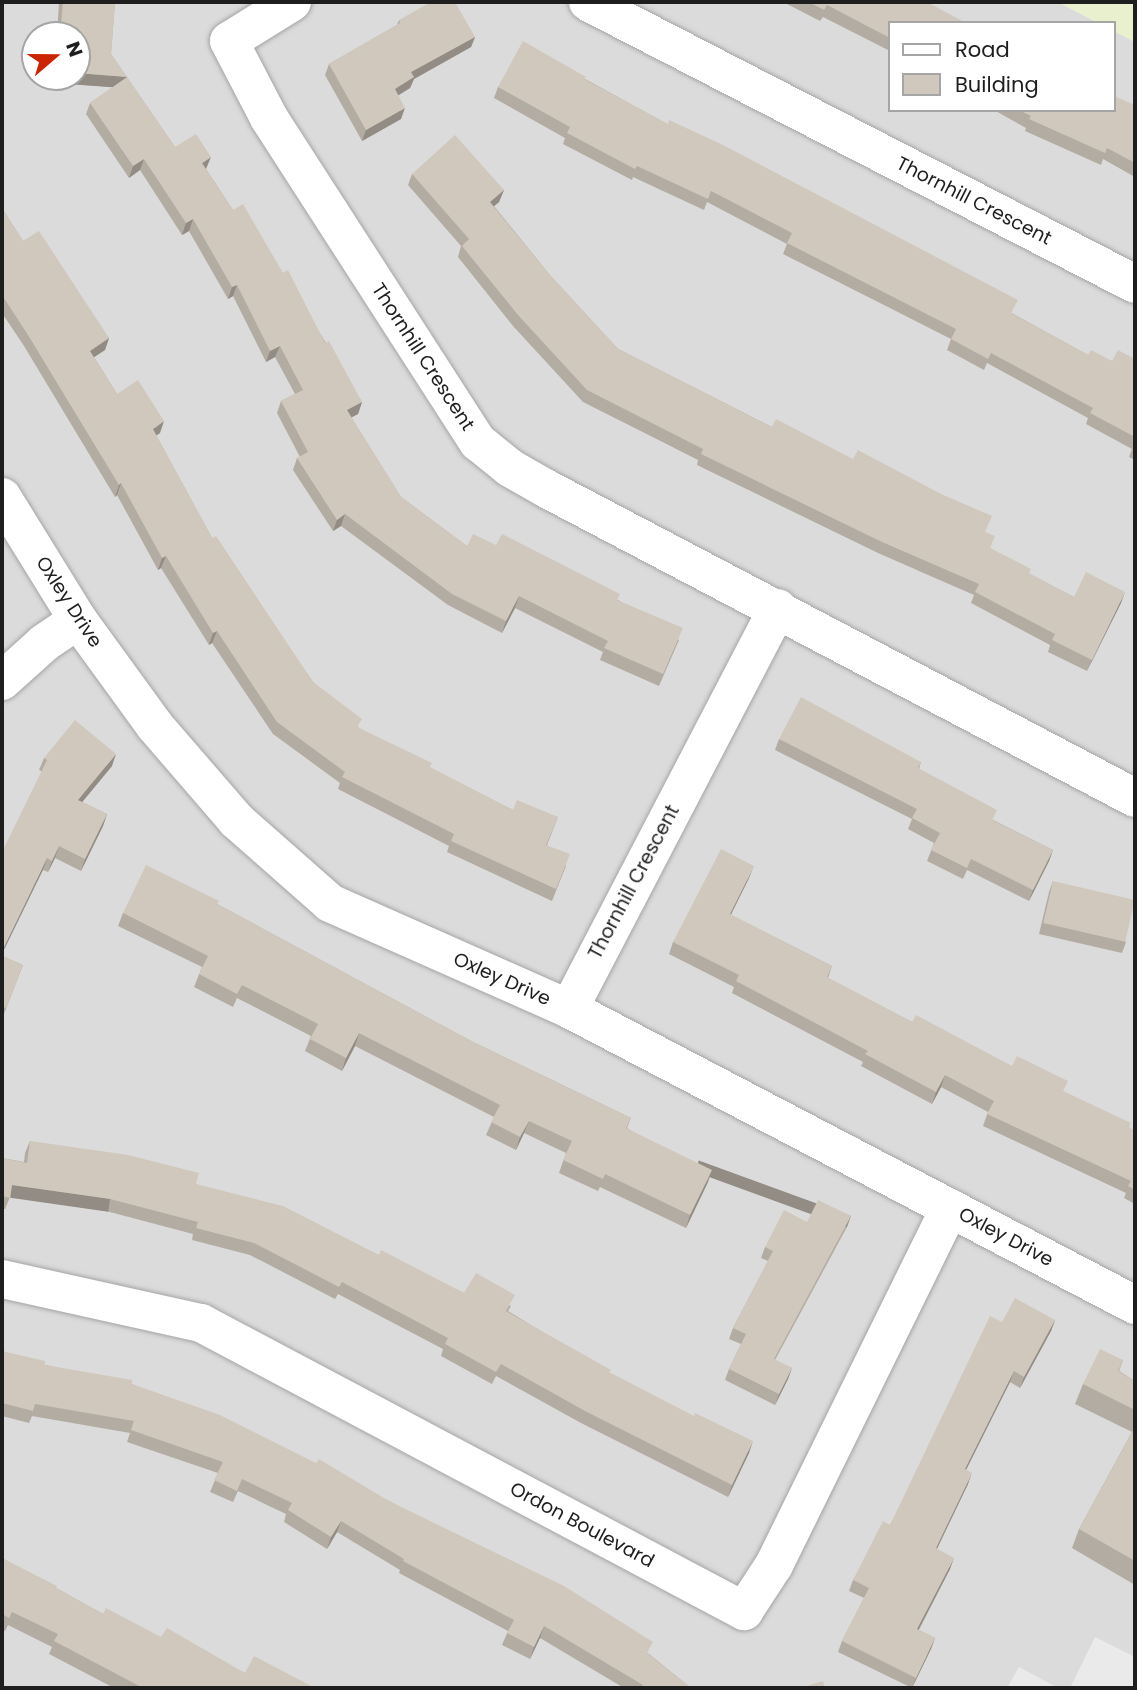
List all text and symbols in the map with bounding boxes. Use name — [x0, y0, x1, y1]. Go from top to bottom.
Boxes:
north arrow — [21, 21, 91, 91]
legend — [888, 21, 1116, 112]
text: Road — [955, 35, 1010, 64]
text: N — [59, 38, 89, 61]
text: Building — [955, 70, 1039, 99]
street label: Thornhill Crescent — [893, 152, 1055, 250]
street label: Thornhill Crescent — [367, 279, 479, 435]
street label: Oxley Drive — [31, 552, 107, 652]
street label: Thornhill Crescent — [584, 801, 684, 963]
street label: Oxley Drive — [450, 947, 554, 1011]
street label: Oxley Drive — [955, 1203, 1057, 1271]
street label: Ordon Boulevard — [506, 1477, 658, 1573]

